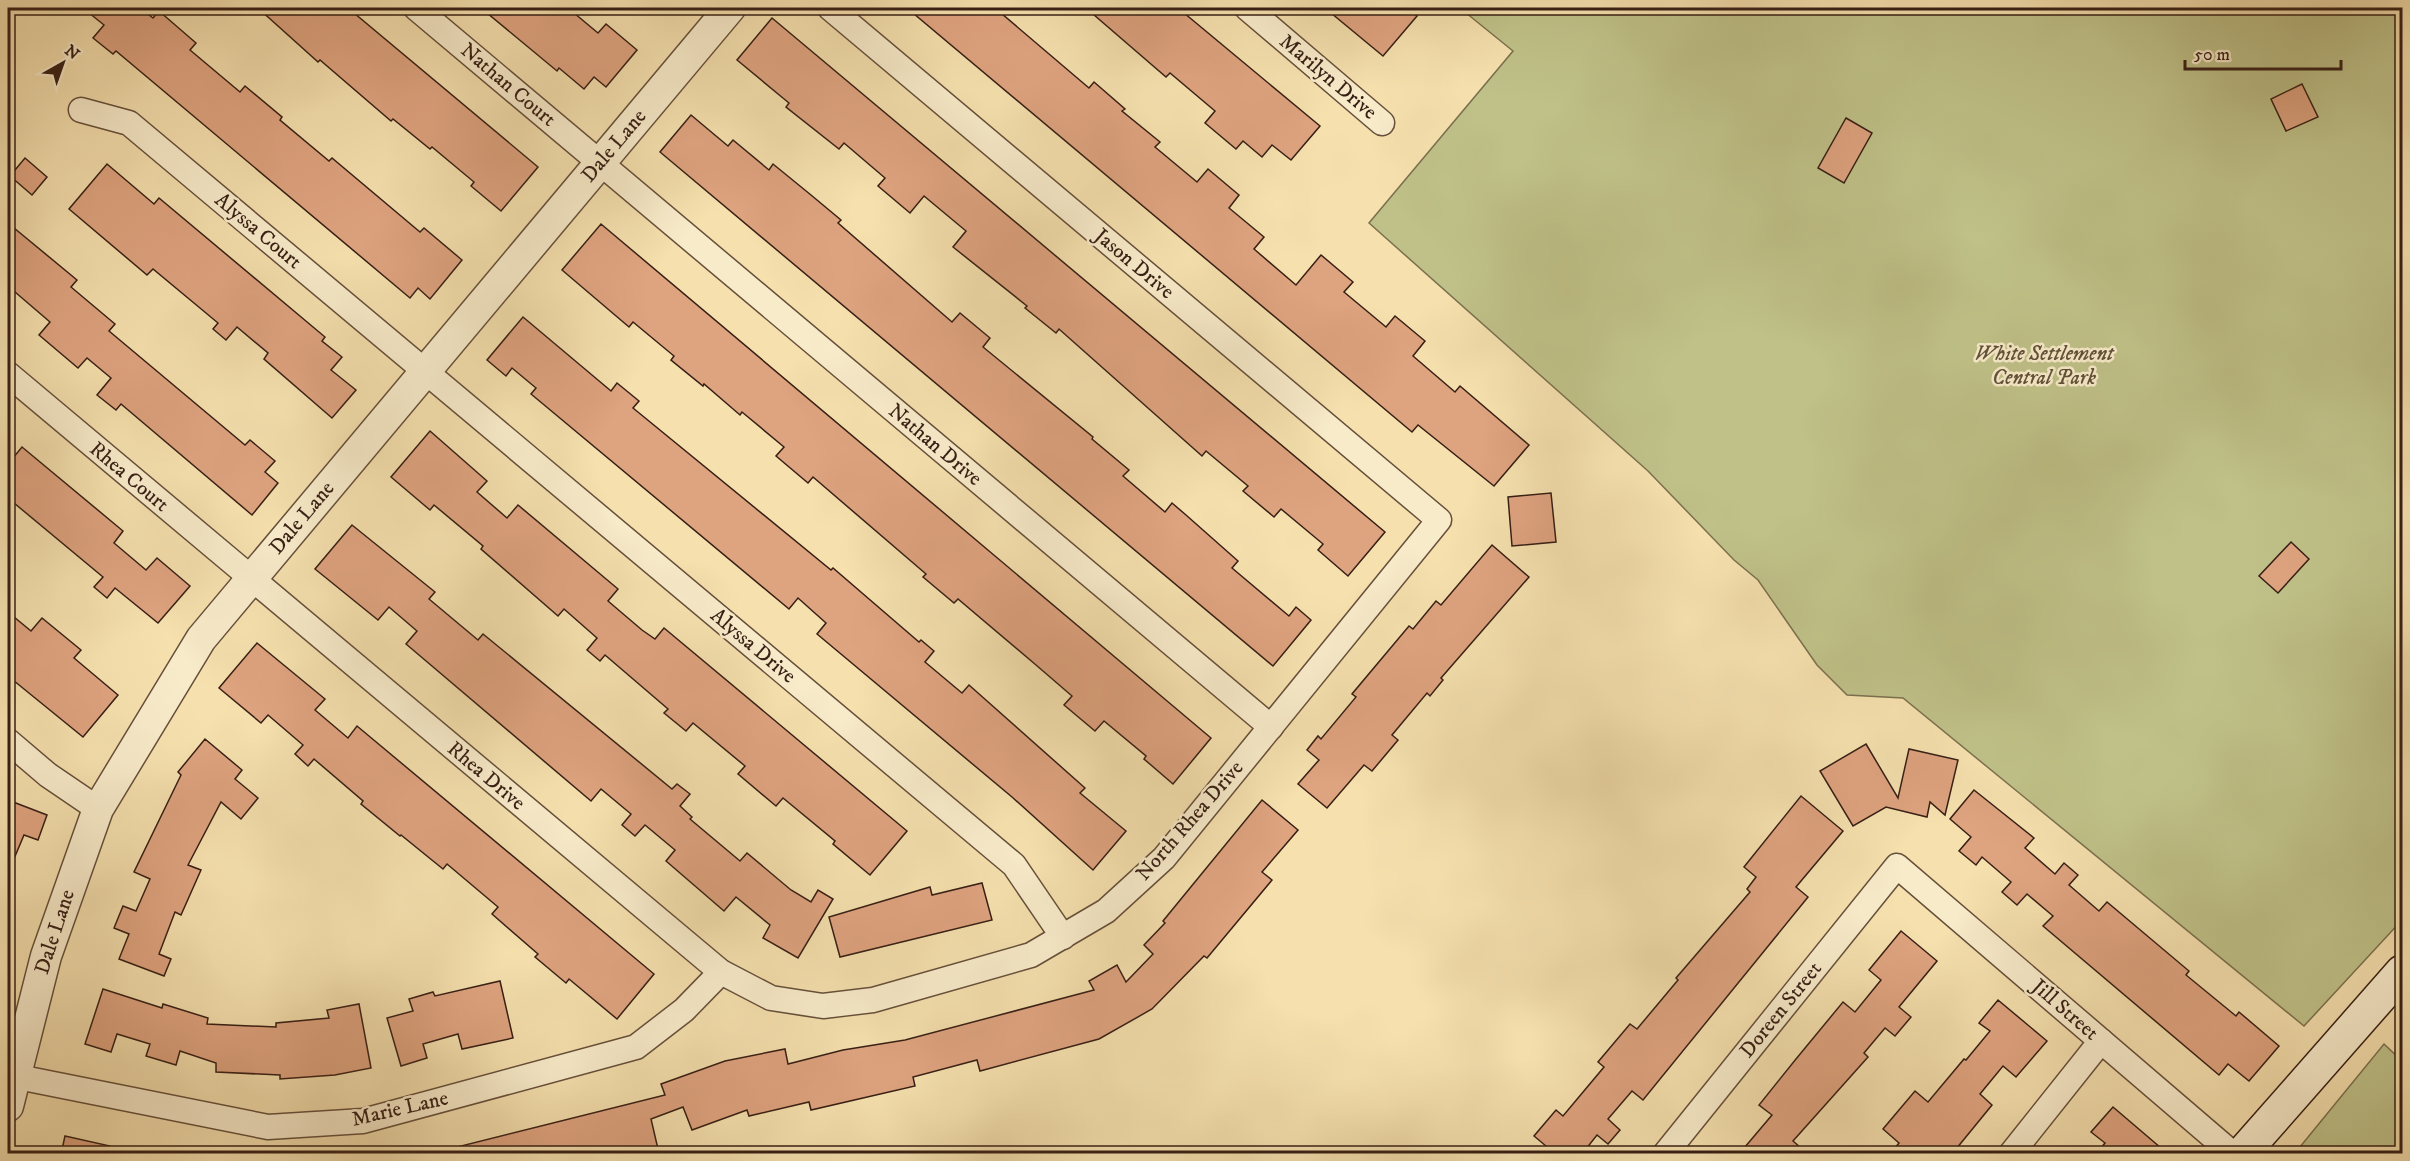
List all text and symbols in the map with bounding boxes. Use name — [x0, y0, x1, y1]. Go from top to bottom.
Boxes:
street label: Marilyn Drive — [1274, 29, 1382, 126]
north arrow — [33, 33, 93, 93]
scale bar — [2185, 33, 2341, 71]
street label: Nathan Court — [455, 38, 561, 133]
text: N — [61, 40, 83, 64]
text: 50 m — [2194, 44, 2230, 66]
street label: Dale Lane — [576, 104, 652, 188]
street label: Alyssa Court — [209, 187, 307, 275]
street label: Jason Drive — [1087, 222, 1179, 305]
park label: White Settlement Central Park — [1975, 341, 2115, 391]
street label: Nathan Drive — [883, 398, 987, 492]
street label: Rhea Court — [84, 436, 174, 518]
street label: Dale Lane — [264, 476, 340, 560]
street label: Alyssa Drive — [705, 603, 801, 689]
street label: Rhea Drive — [442, 736, 531, 816]
street label: North Rhea Drive — [1131, 755, 1249, 886]
street label: Dale Lane — [29, 886, 81, 978]
street label: Doreen Street — [1734, 956, 1828, 1063]
street label: Jill Street — [2025, 973, 2104, 1046]
street label: Marie Lane — [349, 1085, 451, 1133]

